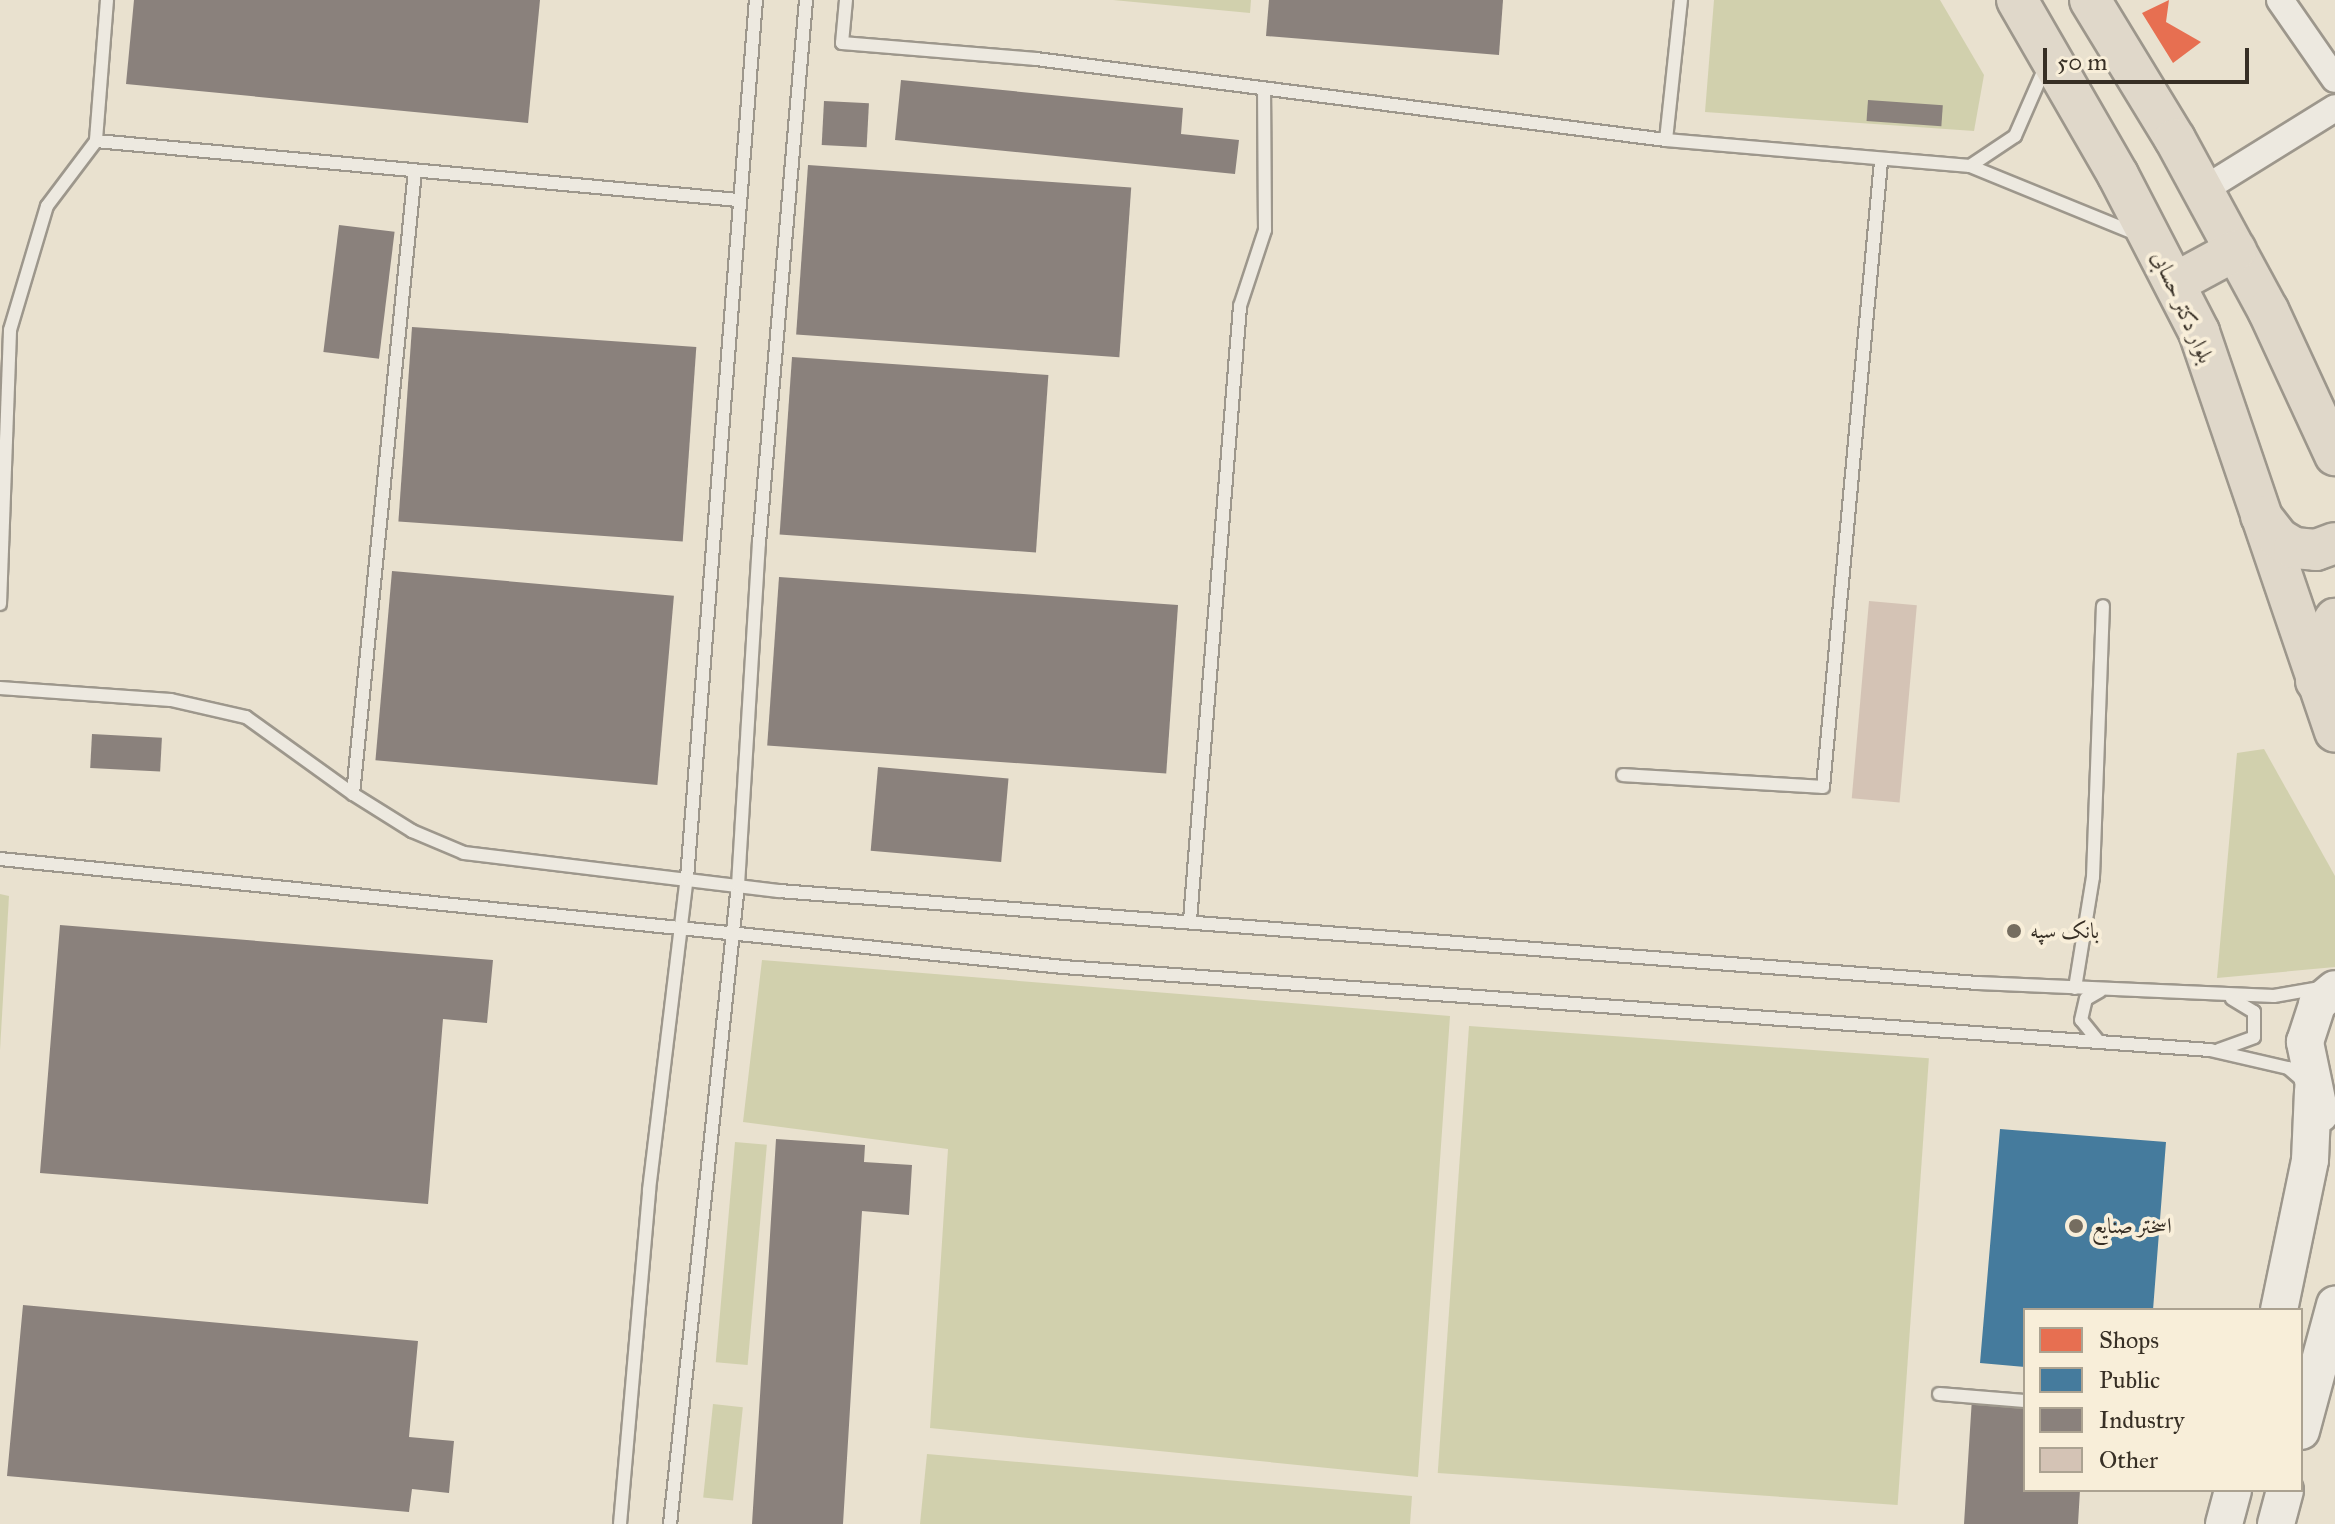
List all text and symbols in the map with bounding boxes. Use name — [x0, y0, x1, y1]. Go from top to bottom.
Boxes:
scale bar — [2047, 32, 2253, 82]
text: 50 m — [2057, 47, 2107, 77]
street label: بلوار دکتر حسابی — [2147, 247, 2219, 367]
place label: بانک سپه — [2030, 918, 2099, 944]
marker: بانک سپه — [2005, 922, 2023, 940]
place label: اسختر صنایع — [2092, 1213, 2172, 1239]
marker: اسختر صنایع — [2067, 1217, 2085, 1235]
legend — [2023, 1308, 2303, 1492]
text: Shops — [2099, 1325, 2159, 1355]
text: Public — [2099, 1365, 2160, 1395]
text: Industry — [2099, 1405, 2185, 1435]
text: Other — [2099, 1445, 2158, 1475]

